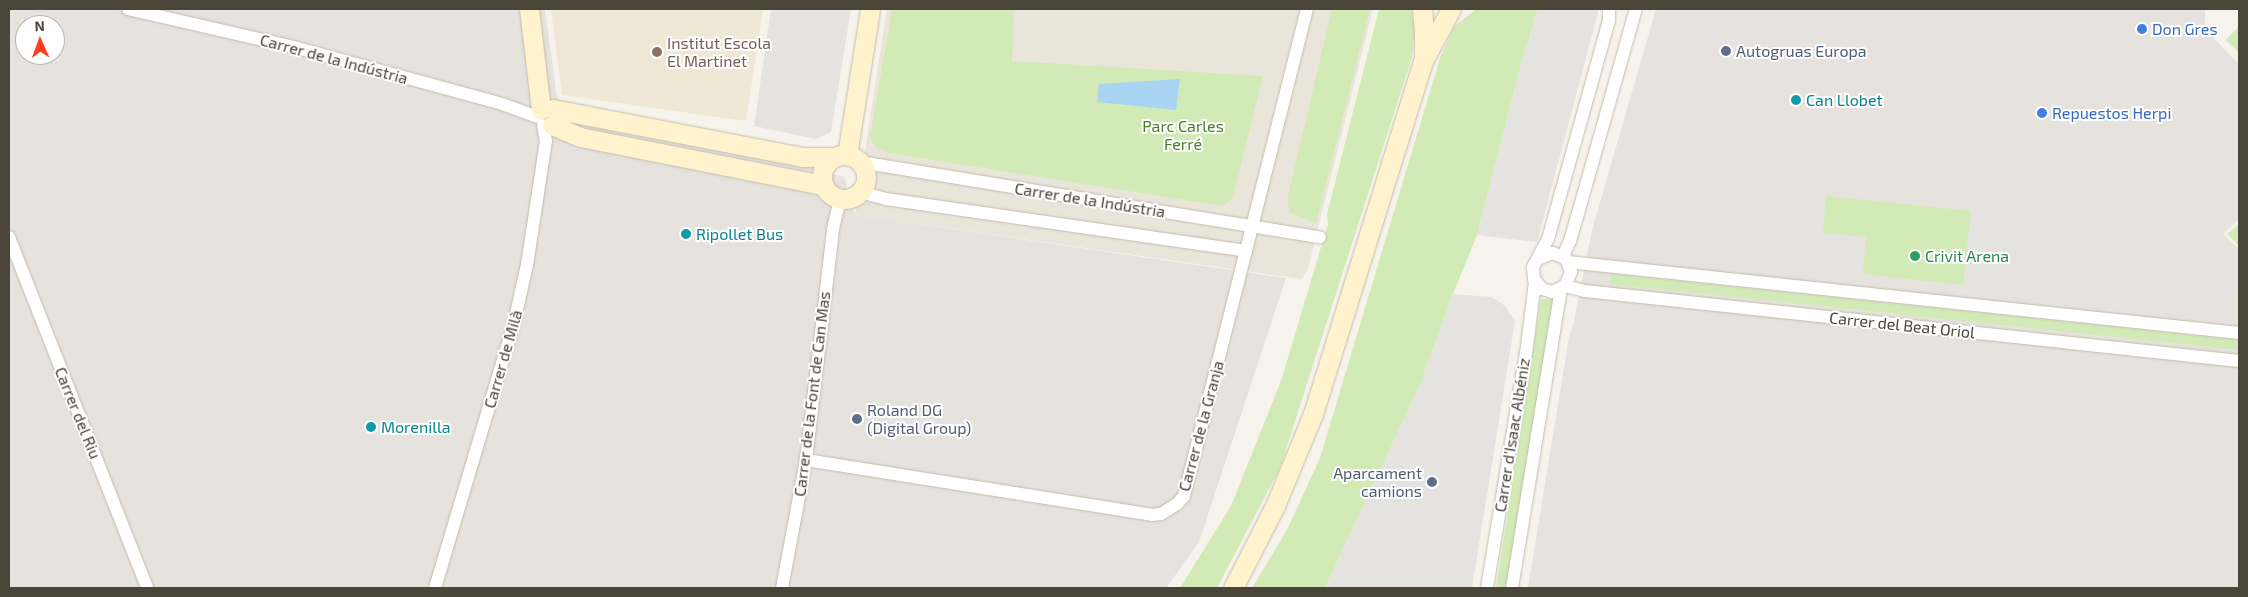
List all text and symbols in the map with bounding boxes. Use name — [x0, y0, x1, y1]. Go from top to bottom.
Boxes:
north arrow — [15, 15, 65, 65]
text: N — [34, 17, 45, 34]
place label: Don Gres — [2152, 19, 2218, 39]
marker: Don Gres — [2136, 23, 2148, 35]
street label: Carrer de la Indústria — [258, 30, 410, 88]
place label: Institut Escola El Martinet — [667, 33, 771, 71]
place label: Autogruas Europa — [1736, 41, 1867, 61]
marker: Autogruas Europa — [1720, 45, 1732, 57]
marker: Institut Escola El Martinet — [651, 46, 663, 58]
place label: Can Llobet — [1806, 90, 1883, 110]
marker: Can Llobet — [1790, 94, 1802, 106]
place label: Repuestos Herpi — [2052, 103, 2171, 123]
marker: Repuestos Herpi — [2036, 107, 2048, 119]
park label: Parc Carles Ferré — [1142, 116, 1224, 154]
street label: Carrer de la Indústria — [1013, 179, 1167, 221]
place label: Ripollet Bus — [696, 224, 783, 244]
marker: Ripollet Bus — [680, 228, 692, 240]
place label: Crivit Arena — [1925, 246, 2009, 266]
marker: Crivit Arena — [1909, 250, 1921, 262]
street label: Carrer de la Font de Can Mas — [790, 290, 834, 498]
street label: Carrer de Milà — [480, 307, 526, 411]
street label: Carrer del Beat Oriol — [1828, 308, 1976, 342]
street label: Carrer d'Isaac Albéniz — [1490, 356, 1534, 514]
street label: Carrer de la Granja — [1174, 358, 1228, 494]
street label: Carrer del Riu — [51, 364, 105, 462]
place label: Roland DG (Digital Group) — [867, 400, 972, 438]
marker: Roland DG (Digital Group) — [851, 413, 863, 425]
place label: Morenilla — [381, 417, 450, 437]
marker: Morenilla — [365, 421, 377, 433]
place label: Aparcament camions — [1333, 463, 1422, 501]
marker: Aparcament camions — [1426, 476, 1438, 488]

